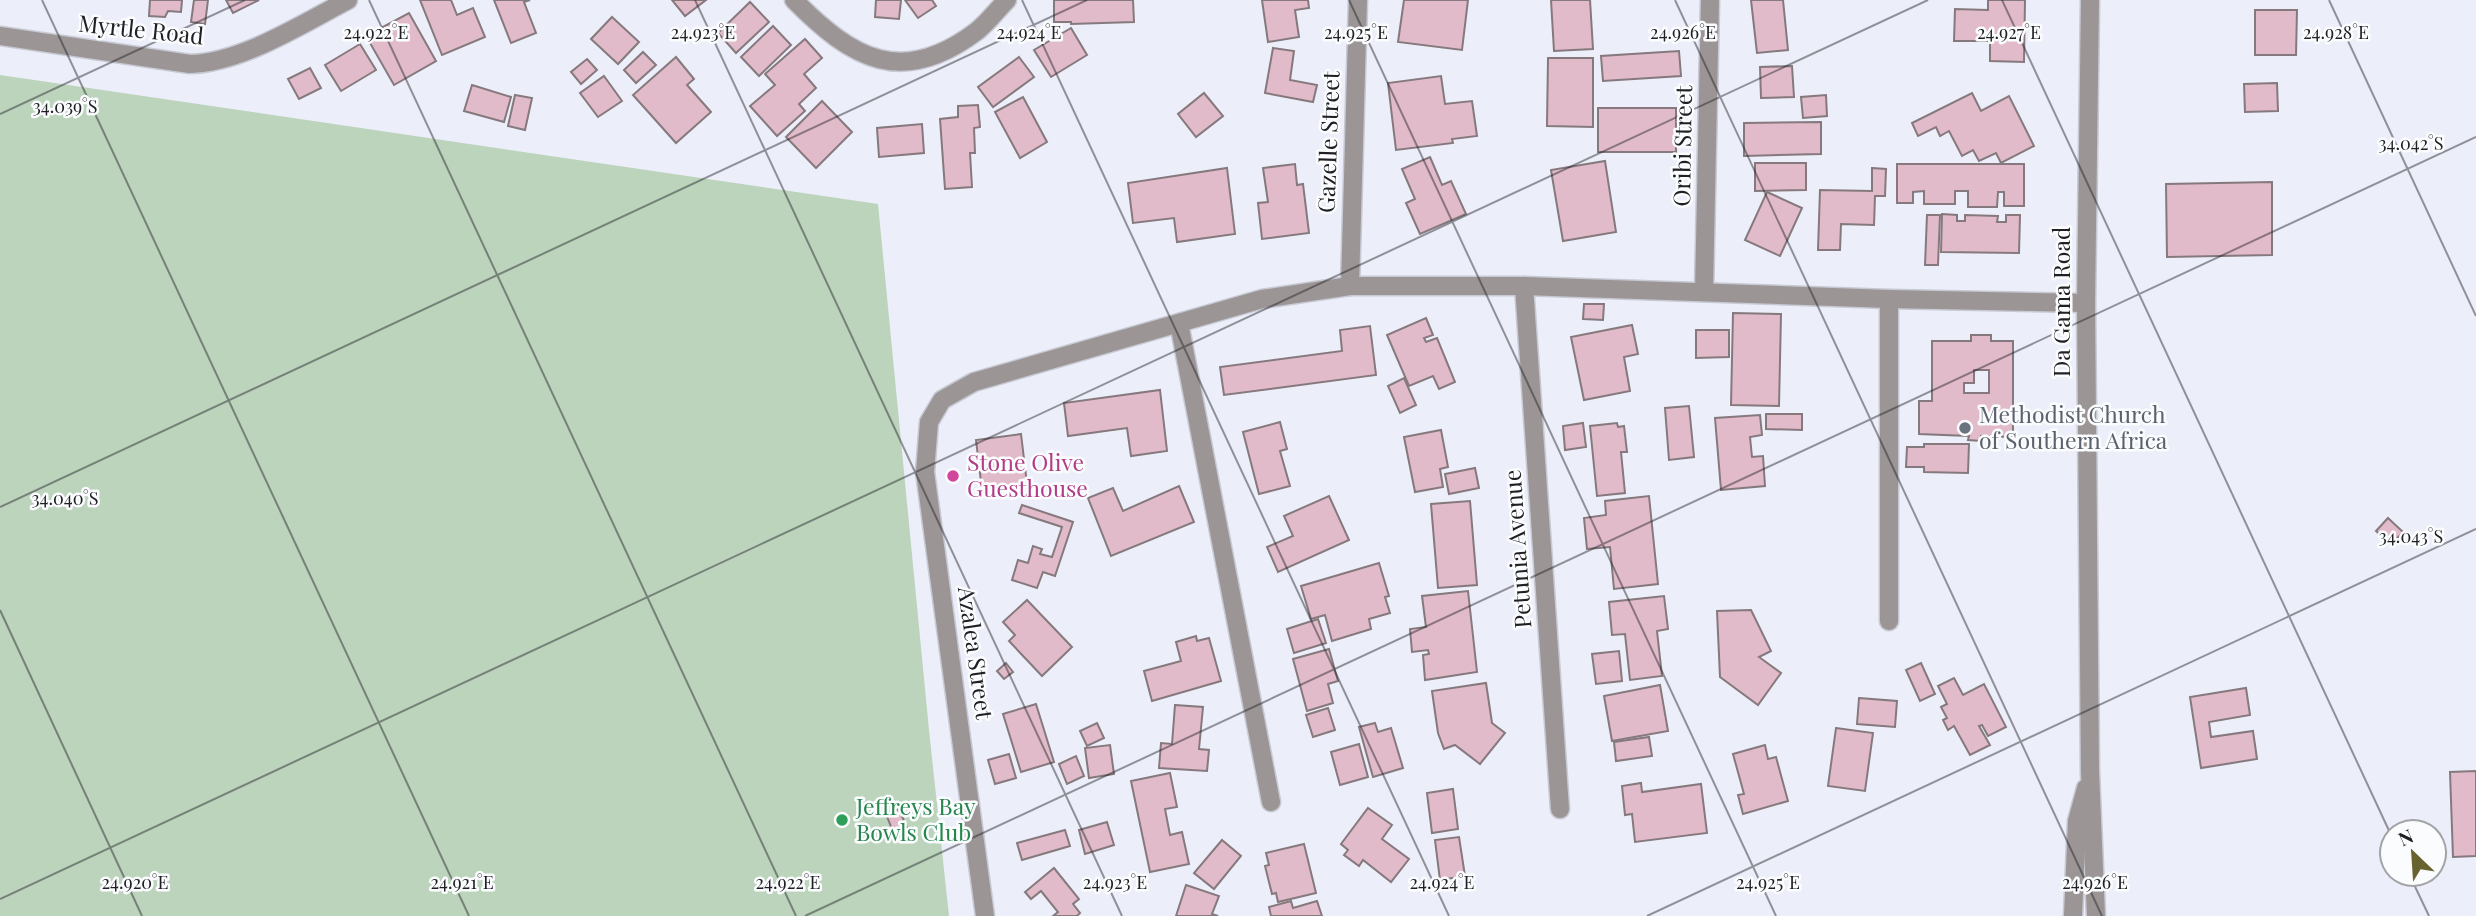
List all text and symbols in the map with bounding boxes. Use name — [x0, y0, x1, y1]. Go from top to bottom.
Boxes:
street label: Myrtle Road — [77, 7, 205, 50]
text: 24.922°E — [343, 20, 409, 44]
text: 24.923°E — [671, 20, 735, 44]
text: 24.924°E — [996, 20, 1062, 44]
text: 24.925°E — [1324, 20, 1388, 44]
text: 24.926°E — [1650, 20, 1716, 44]
text: 24.927°E — [1977, 20, 2041, 44]
text: 24.928°E — [2303, 20, 2369, 44]
street label: Gazelle Street — [1310, 70, 1346, 214]
street label: Oribi Street — [1665, 84, 1698, 207]
text: 34.039°S — [33, 94, 97, 118]
text: 34.042°S — [2378, 131, 2444, 155]
street label: Da Gama Road — [2045, 227, 2076, 377]
place label: Methodist Church of Southern Africa — [1979, 398, 2168, 455]
marker: Methodist Church of Southern Africa — [1957, 420, 1973, 436]
place label: Stone Olive Guesthouse — [967, 446, 1088, 503]
marker: Stone Olive Guesthouse — [945, 468, 961, 484]
street label: Petunia Avenue — [1496, 469, 1538, 629]
text: 34.040°S — [31, 486, 99, 510]
text: 34.043°S — [2379, 524, 2443, 548]
street label: Azalea Street — [952, 584, 1001, 722]
place label: Jeffreys Bay Bowls Club — [855, 790, 976, 847]
marker: Jeffreys Bay Bowls Club — [834, 812, 850, 828]
north arrow — [2378, 818, 2448, 888]
text: N — [2394, 822, 2417, 851]
text: 24.920°E — [101, 870, 169, 894]
text: 24.921°E — [430, 870, 494, 894]
text: 24.922°E — [755, 870, 821, 894]
text: 24.923°E — [1083, 870, 1147, 894]
text: 24.924°E — [1409, 870, 1475, 894]
text: 24.925°E — [1736, 870, 1800, 894]
text: 24.926°E — [2062, 870, 2128, 894]

